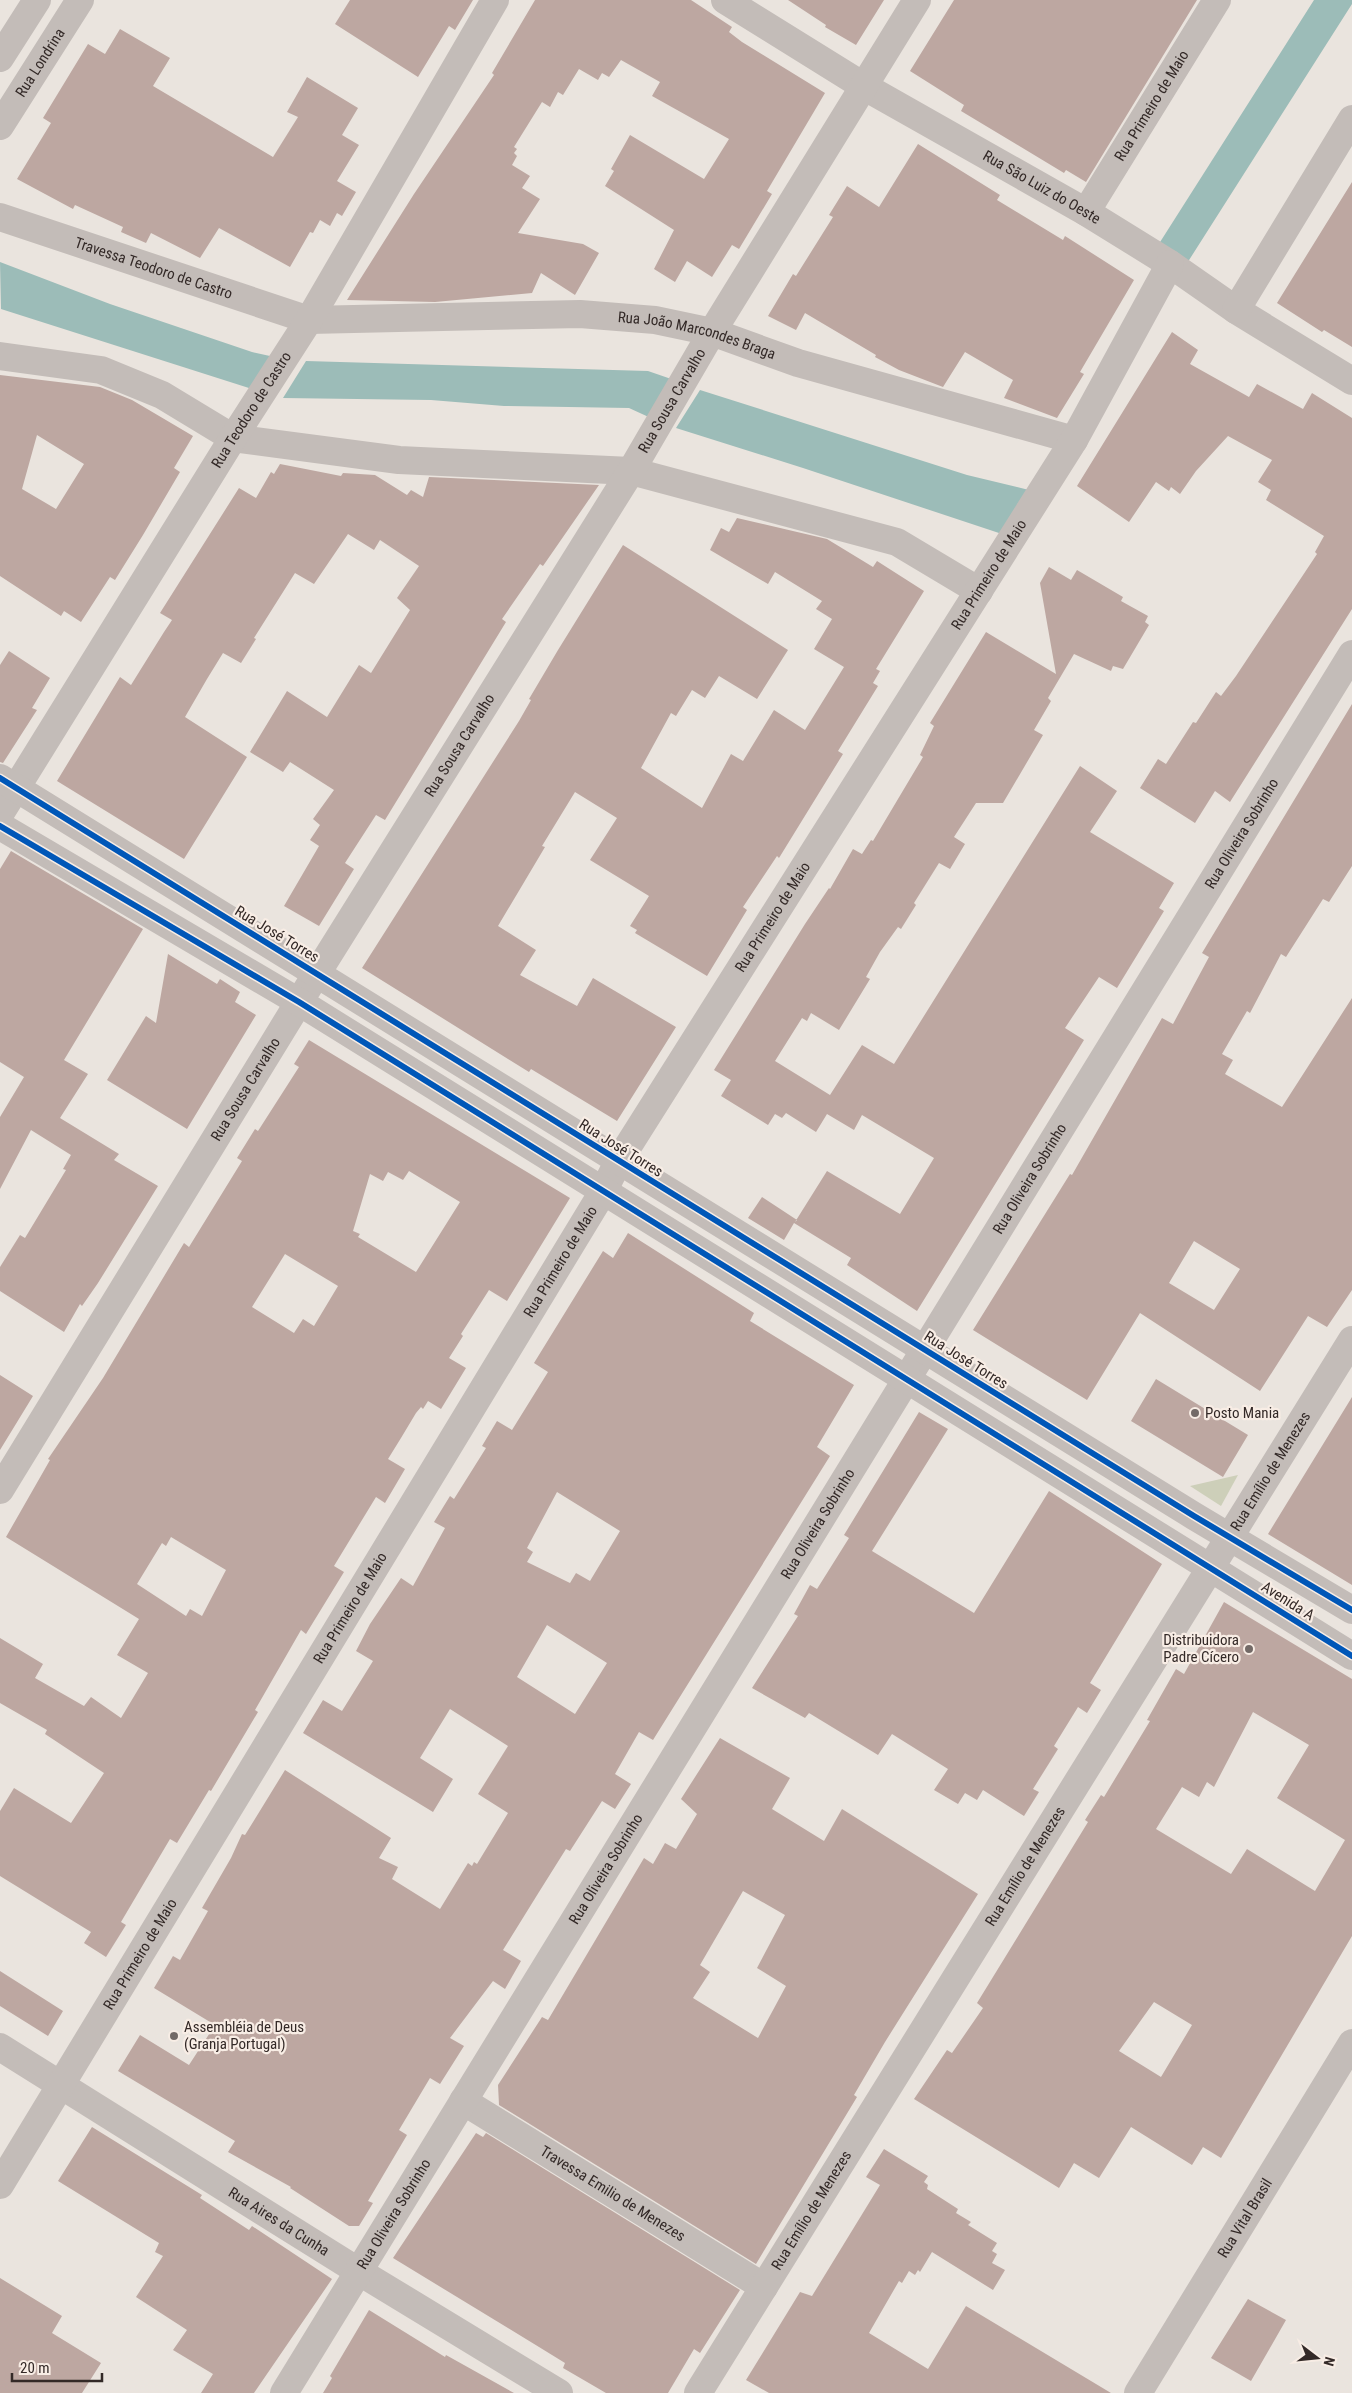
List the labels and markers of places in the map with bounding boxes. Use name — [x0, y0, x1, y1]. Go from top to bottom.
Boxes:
place label: Posto Mania — [1205, 1404, 1279, 1422]
marker: Posto Mania — [1189, 1407, 1201, 1419]
place label: Distribuidora Padre Cícero — [1163, 1631, 1239, 1666]
marker: Distribuidora Padre Cícero — [1243, 1643, 1255, 1655]
place label: Assembléia de Deus (Granja Portugal) — [184, 2018, 304, 2053]
marker: Assembléia de Deus (Granja Portugal) — [168, 2030, 180, 2042]

